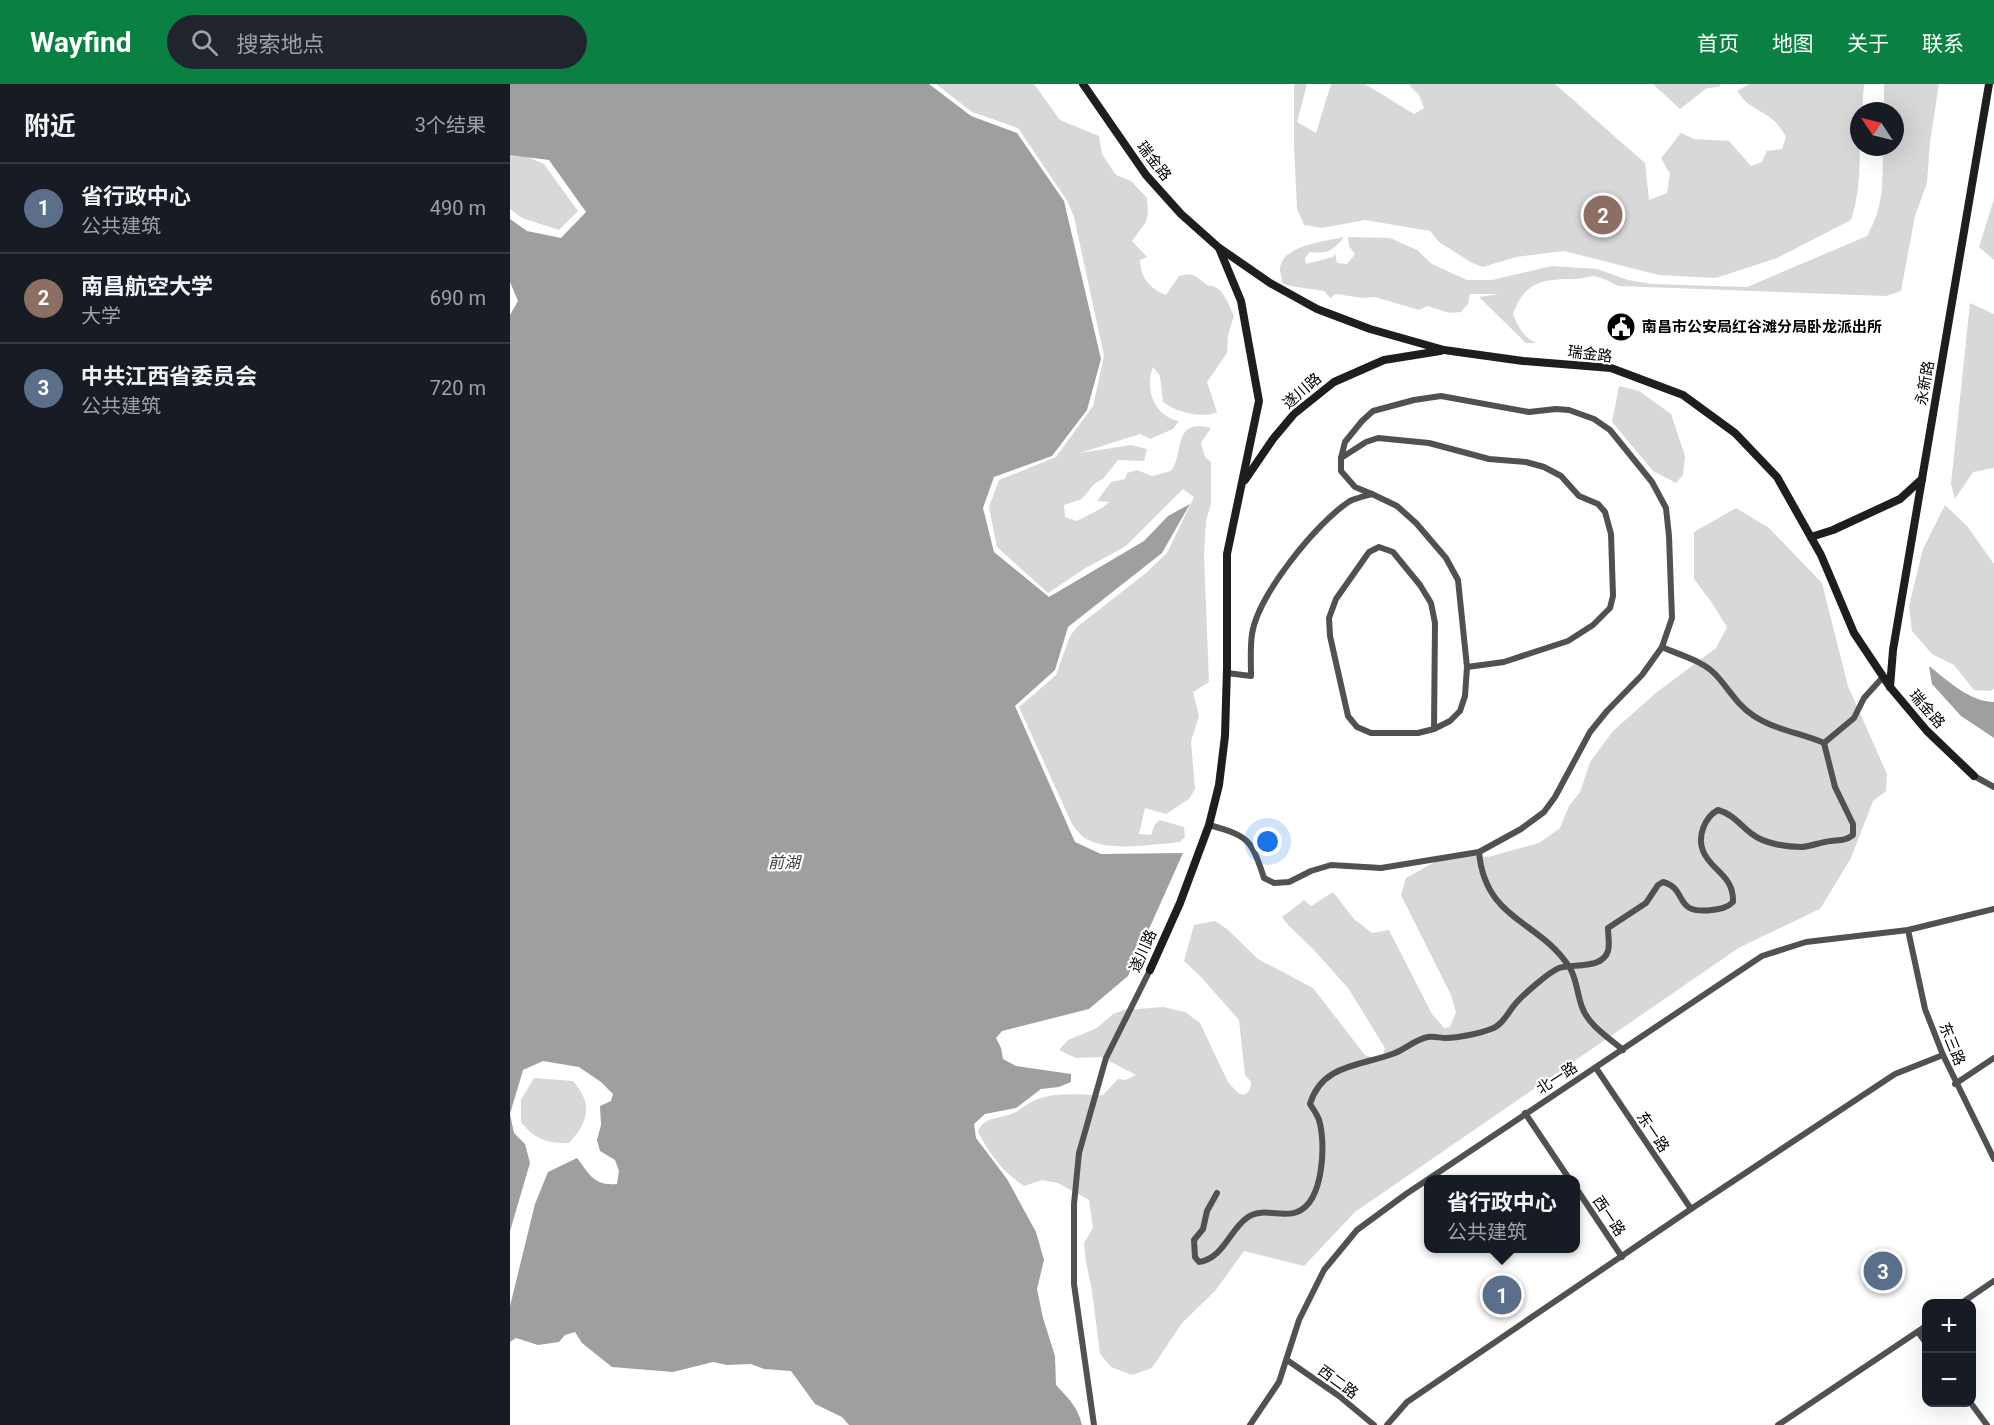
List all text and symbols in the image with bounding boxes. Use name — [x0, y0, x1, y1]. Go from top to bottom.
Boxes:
search box — [167, 15, 587, 69]
text: Wayfind — [30, 26, 131, 59]
icon: search — [188, 26, 221, 59]
text: 搜索地点 — [236, 32, 324, 57]
text: 首页 — [1697, 32, 1739, 56]
text: 地图 — [1772, 32, 1814, 56]
text: 关于 — [1847, 32, 1889, 56]
text: 联系 — [1922, 32, 1964, 56]
north arrow — [1850, 102, 1904, 156]
text: 附近 — [24, 111, 76, 141]
text: 3个结果 — [415, 113, 486, 137]
street label: 瑞金路 — [1133, 138, 1175, 184]
text: 省行政中心 — [81, 184, 191, 209]
pin: 2 — [1584, 192, 1622, 238]
text: 1 — [38, 196, 49, 220]
text: 490 m — [430, 196, 486, 220]
text: 公共建筑 — [81, 214, 161, 238]
text: 南昌航空大学 — [81, 274, 213, 299]
text: 2 — [38, 286, 49, 310]
text: 690 m — [430, 286, 486, 310]
text: 大学 — [81, 304, 121, 328]
public building icon: 南昌市公安局红谷滩分局卧龙派出所 — [1605, 311, 1637, 343]
place label: 南昌市公安局红谷滩分局卧龙派出所 — [1642, 318, 1882, 336]
street label: 瑞金路 — [1567, 342, 1613, 366]
street label: 永新路 — [1912, 359, 1938, 407]
text: 中共江西省委员会 — [81, 364, 257, 389]
street label: 遂川路 — [1279, 369, 1325, 413]
text: 3 — [38, 376, 49, 400]
text: 720 m — [430, 376, 486, 400]
text: 公共建筑 — [81, 394, 161, 418]
street label: 瑞金路 — [1905, 686, 1949, 732]
your location — [1253, 827, 1282, 856]
water label: 前湖 — [768, 853, 803, 872]
street label: 遂川路 — [1126, 927, 1160, 975]
street label: 东三路 — [1935, 1020, 1969, 1068]
street label: 北一路 — [1533, 1058, 1581, 1098]
street label: 东一路 — [1633, 1108, 1673, 1156]
popup — [1424, 1175, 1580, 1253]
text: 省行政中心 — [1447, 1190, 1557, 1215]
street label: 西一路 — [1589, 1192, 1629, 1240]
text: 公共建筑 — [1447, 1220, 1527, 1244]
pin: 3 — [1864, 1248, 1902, 1294]
pin: 1 — [1482, 1272, 1522, 1318]
map controls — [1922, 1299, 1976, 1407]
button: + — [1922, 1299, 1976, 1353]
button: − — [1922, 1353, 1976, 1407]
street label: 西二路 — [1315, 1361, 1361, 1403]

